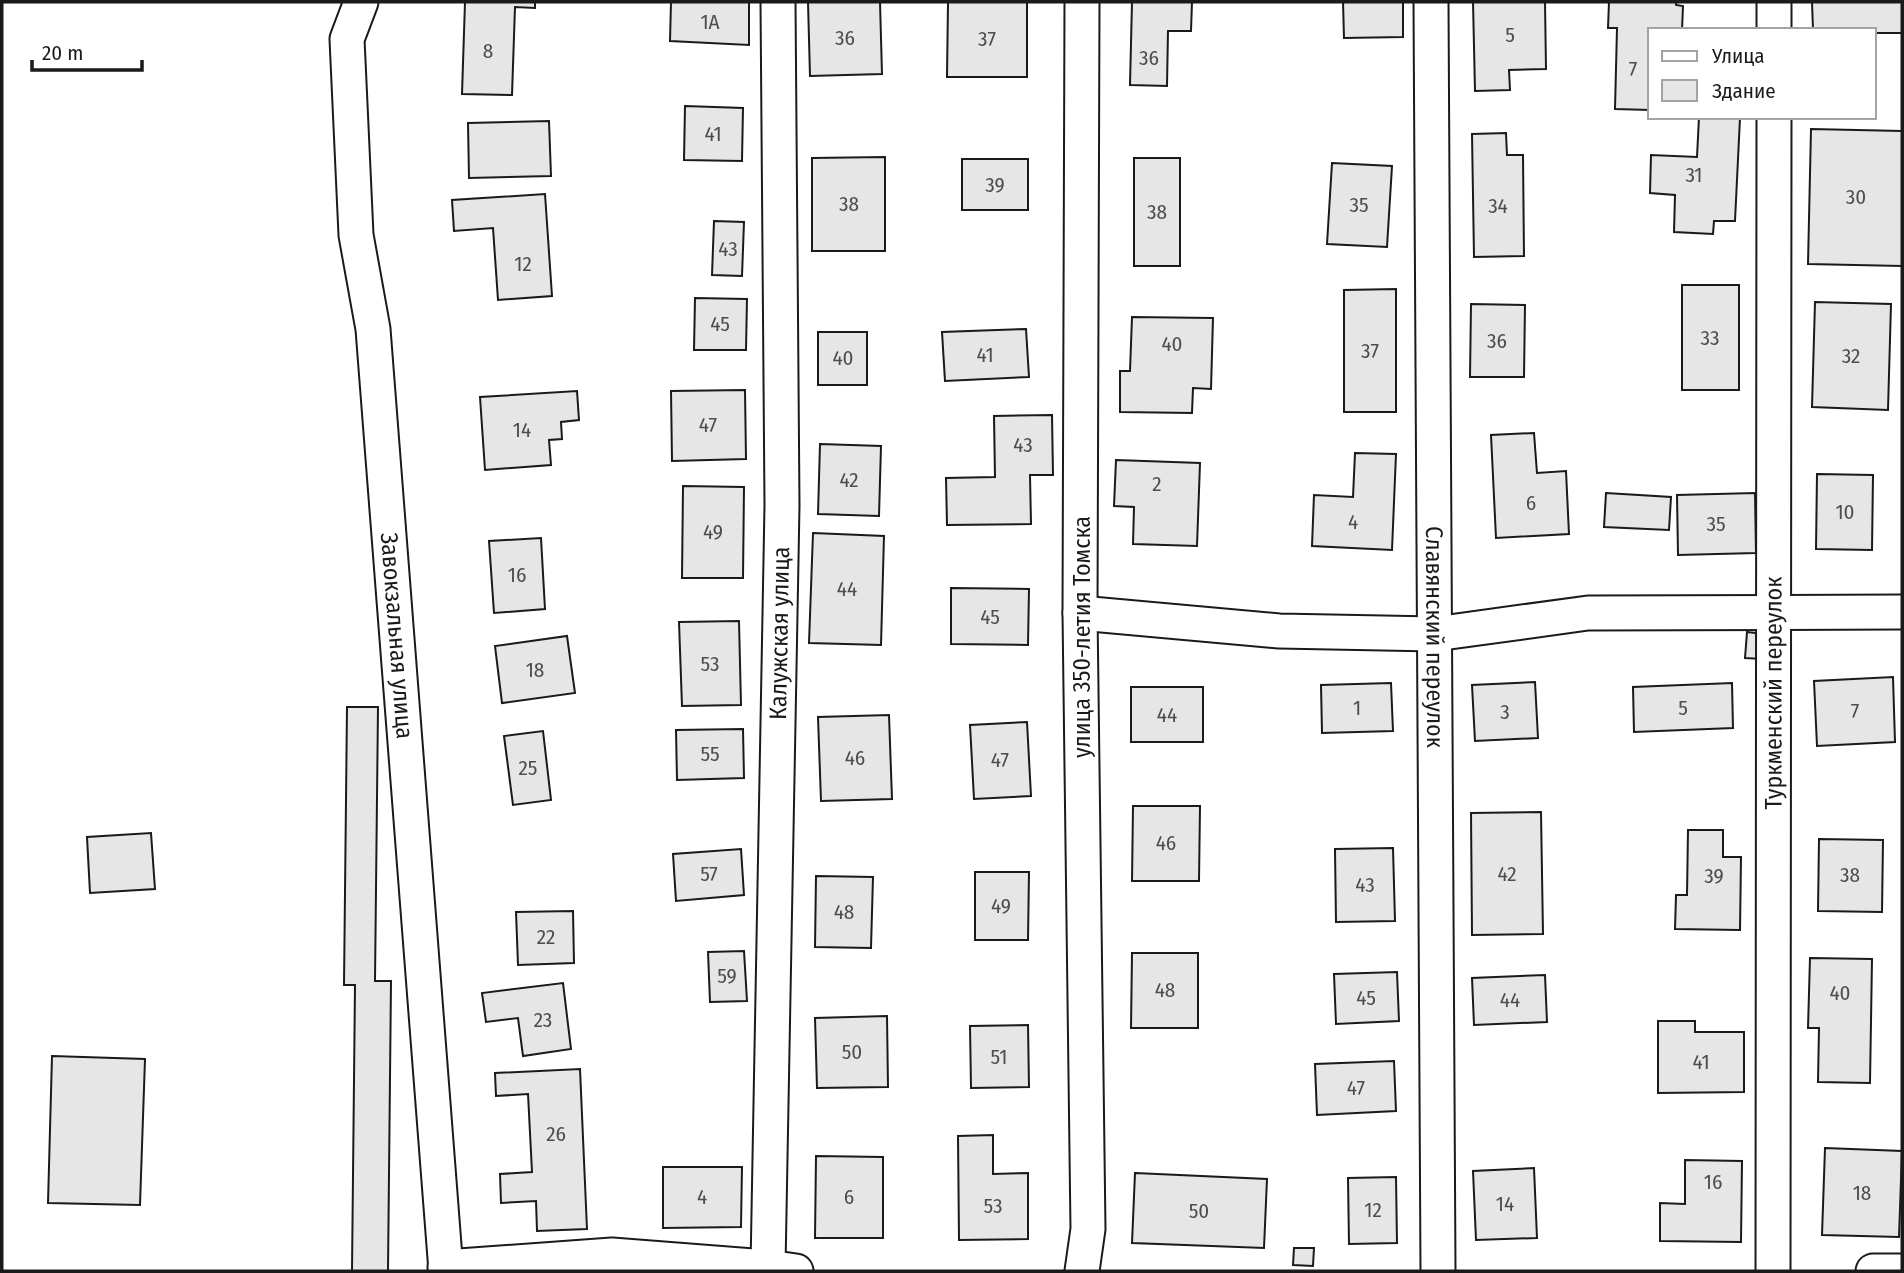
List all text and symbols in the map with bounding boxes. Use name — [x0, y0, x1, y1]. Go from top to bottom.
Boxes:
house number: 1А — [700, 9, 720, 35]
house number: 5 — [1505, 22, 1515, 48]
house number: 36 — [835, 25, 855, 51]
house number: 37 — [978, 26, 996, 52]
scale bar — [32, 28, 142, 72]
legend — [1648, 28, 1876, 119]
house number: 8 — [483, 38, 493, 64]
text: 20 m — [42, 40, 83, 66]
text: Улица — [1711, 43, 1765, 69]
house number: 36 — [1139, 45, 1159, 71]
house number: 7 — [1629, 56, 1637, 82]
text: Здание — [1712, 78, 1776, 104]
house number: 41 — [704, 121, 722, 147]
house number: 31 — [1685, 162, 1703, 188]
house number: 39 — [985, 172, 1005, 198]
house number: 30 — [1846, 184, 1866, 210]
house number: 38 — [839, 191, 859, 217]
house number: 35 — [1349, 192, 1369, 218]
house number: 34 — [1488, 193, 1508, 219]
house number: 38 — [1147, 199, 1167, 225]
house number: 43 — [718, 236, 738, 262]
house number: 12 — [514, 251, 532, 277]
house number: 45 — [710, 311, 730, 337]
house number: 33 — [1701, 325, 1719, 351]
house number: 36 — [1487, 328, 1507, 354]
house number: 40 — [1161, 331, 1183, 357]
house number: 37 — [1361, 338, 1379, 364]
house number: 41 — [976, 342, 994, 368]
house number: 32 — [1842, 343, 1860, 369]
house number: 40 — [832, 345, 854, 371]
house number: 47 — [699, 412, 717, 438]
house number: 14 — [513, 417, 531, 443]
house number: 43 — [1013, 432, 1033, 458]
house number: 42 — [839, 467, 859, 493]
house number: 2 — [1152, 471, 1162, 497]
house number: 6 — [1526, 490, 1536, 516]
house number: 10 — [1835, 499, 1855, 525]
house number: 4 — [1348, 509, 1358, 535]
house number: 35 — [1706, 511, 1726, 537]
street label: улица 350-летия Томска — [1068, 516, 1096, 758]
house number: 49 — [703, 519, 723, 545]
street label: Славянский переулок — [1420, 526, 1449, 749]
street label: Завокзальная улица — [375, 532, 419, 740]
street label: Калужская улица — [764, 546, 795, 720]
house number: 16 — [508, 562, 526, 588]
house number: 44 — [837, 576, 857, 602]
street label: Туркменский переулок — [1759, 576, 1788, 809]
house number: 45 — [980, 604, 1000, 630]
house number: 53 — [701, 651, 719, 677]
house number: 18 — [526, 657, 544, 683]
house number: 1 — [1353, 695, 1361, 721]
house number: 5 — [1678, 695, 1688, 721]
house number: 7 — [1851, 698, 1859, 724]
house number: 3 — [1500, 699, 1510, 725]
house number: 44 — [1157, 702, 1177, 728]
house number: 55 — [700, 741, 720, 767]
house number: 46 — [845, 745, 865, 771]
house number: 47 — [991, 747, 1009, 773]
house number: 25 — [519, 755, 537, 781]
house number: 46 — [1156, 830, 1176, 856]
house number: 57 — [700, 861, 718, 887]
house number: 42 — [1497, 861, 1517, 887]
house number: 38 — [1840, 862, 1860, 888]
house number: 39 — [1704, 863, 1724, 889]
house number: 43 — [1355, 872, 1375, 898]
house number: 49 — [991, 893, 1011, 919]
house number: 48 — [834, 899, 854, 925]
house number: 22 — [537, 924, 555, 950]
house number: 59 — [717, 963, 737, 989]
house number: 48 — [1155, 977, 1175, 1003]
house number: 40 — [1829, 980, 1851, 1006]
house number: 45 — [1356, 985, 1376, 1011]
house number: 44 — [1500, 987, 1520, 1013]
house number: 23 — [534, 1007, 552, 1033]
house number: 50 — [842, 1039, 862, 1065]
house number: 51 — [991, 1044, 1007, 1070]
house number: 41 — [1692, 1049, 1710, 1075]
house number: 47 — [1347, 1075, 1365, 1101]
house number: 26 — [546, 1121, 566, 1147]
house number: 16 — [1704, 1169, 1722, 1195]
house number: 18 — [1853, 1180, 1871, 1206]
house number: 4 — [697, 1184, 707, 1210]
house number: 6 — [844, 1184, 854, 1210]
house number: 14 — [1496, 1191, 1514, 1217]
house number: 53 — [984, 1193, 1002, 1219]
house number: 12 — [1364, 1197, 1382, 1223]
house number: 50 — [1189, 1198, 1209, 1224]

